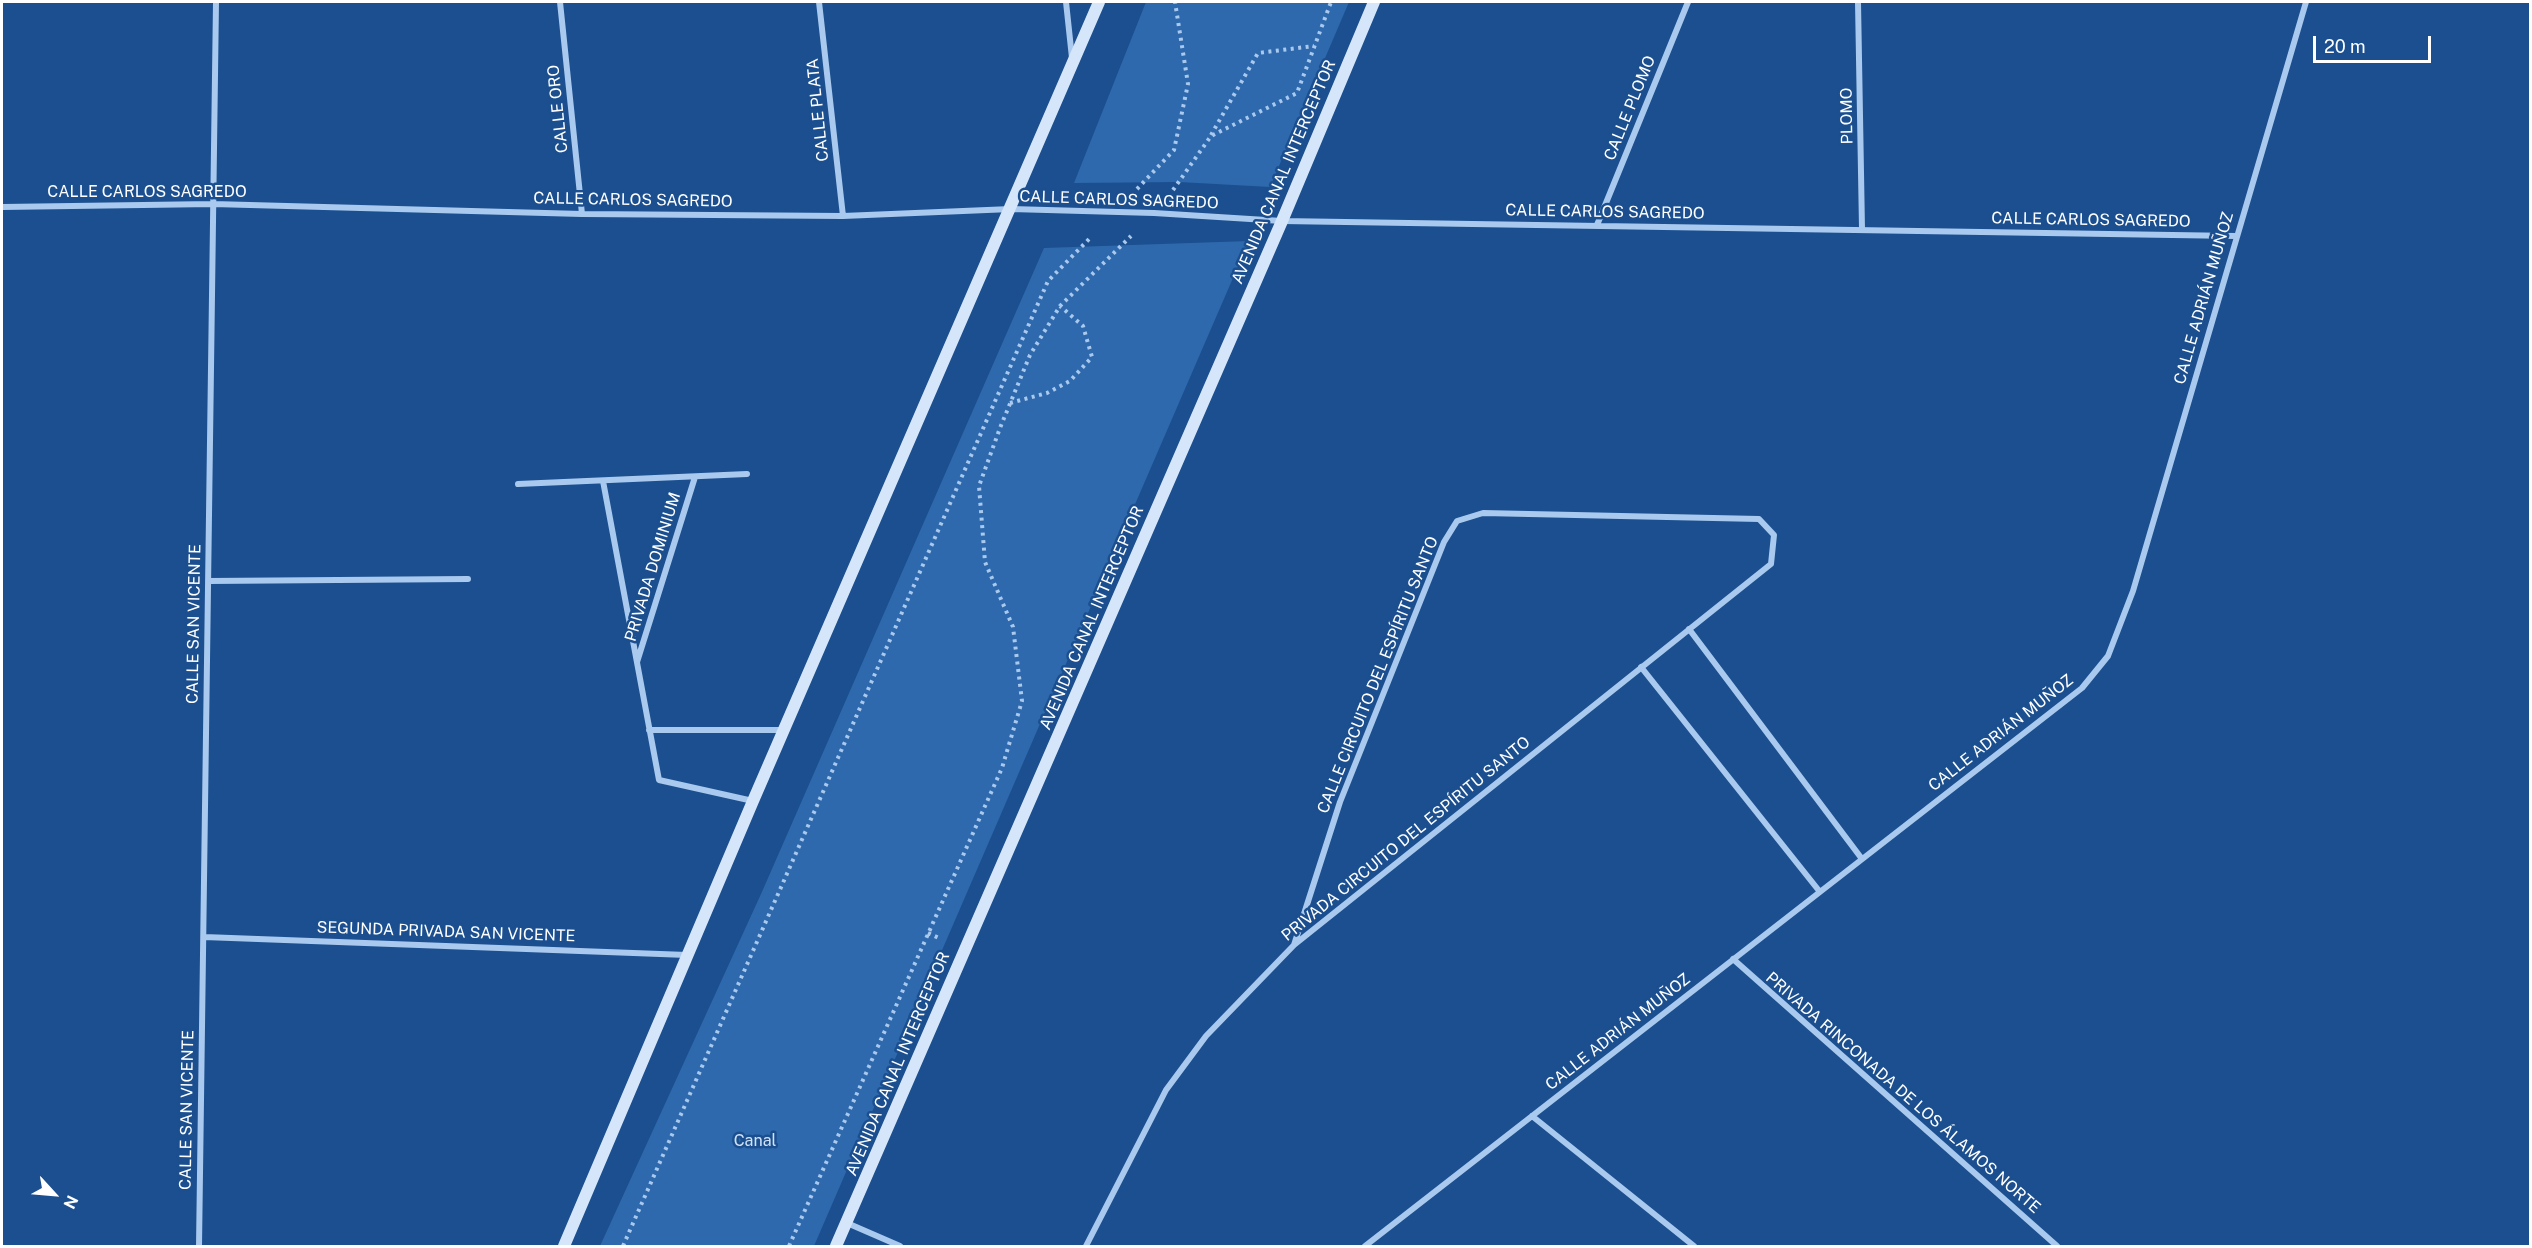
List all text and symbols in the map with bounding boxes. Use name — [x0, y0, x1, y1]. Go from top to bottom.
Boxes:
scale bar — [2316, 24, 2434, 62]
text: 20 m — [2324, 36, 2366, 57]
street label: CALLE PLOMO — [1600, 53, 1660, 163]
street label: AVENIDA CANAL INTERCEPTOR — [1228, 57, 1340, 287]
street label: CALLE PLATA — [803, 58, 833, 162]
street label: CALLE ORO — [544, 64, 572, 154]
street label: PLOMO — [1837, 87, 1857, 145]
street label: CALLE CARLOS SAGREDO — [47, 182, 247, 202]
street label: CALLE CARLOS SAGREDO — [1019, 187, 1219, 213]
street label: CALLE CARLOS SAGREDO — [533, 189, 733, 211]
street label: CALLE CARLOS SAGREDO — [1505, 201, 1705, 223]
street label: CALLE CARLOS SAGREDO — [1991, 209, 2191, 231]
street label: CALLE ADRIÁN MUÑOZ — [2170, 210, 2238, 386]
street label: PRIVADA DOMINIUM — [621, 490, 685, 644]
street label: AVENIDA CANAL INTERCEPTOR — [1036, 503, 1148, 733]
street label: CALLE CIRCUITO DEL ESPÍRITU SANTO — [1313, 534, 1443, 816]
street label: CALLE SAN VICENTE — [183, 544, 205, 704]
street label: CALLE ADRIÁN MUÑOZ — [1925, 670, 2077, 796]
street label: PRIVADA CIRCUITO DEL ESPÍRITU SANTO — [1278, 733, 1534, 945]
street label: SEGUNDA PRIVADA SAN VICENTE — [316, 918, 576, 946]
street label: AVENIDA CANAL INTERCEPTOR — [842, 949, 954, 1179]
street label: PRIVADA RINCONADA DE LOS ÁLAMOS NORTE — [1762, 968, 2044, 1218]
street label: CALLE ADRIÁN MUÑOZ — [1542, 969, 1694, 1095]
street label: CALLE SAN VICENTE — [176, 1030, 198, 1190]
park label: Canal — [734, 1131, 776, 1151]
north arrow — [24, 1164, 84, 1224]
text: N — [59, 1192, 82, 1212]

